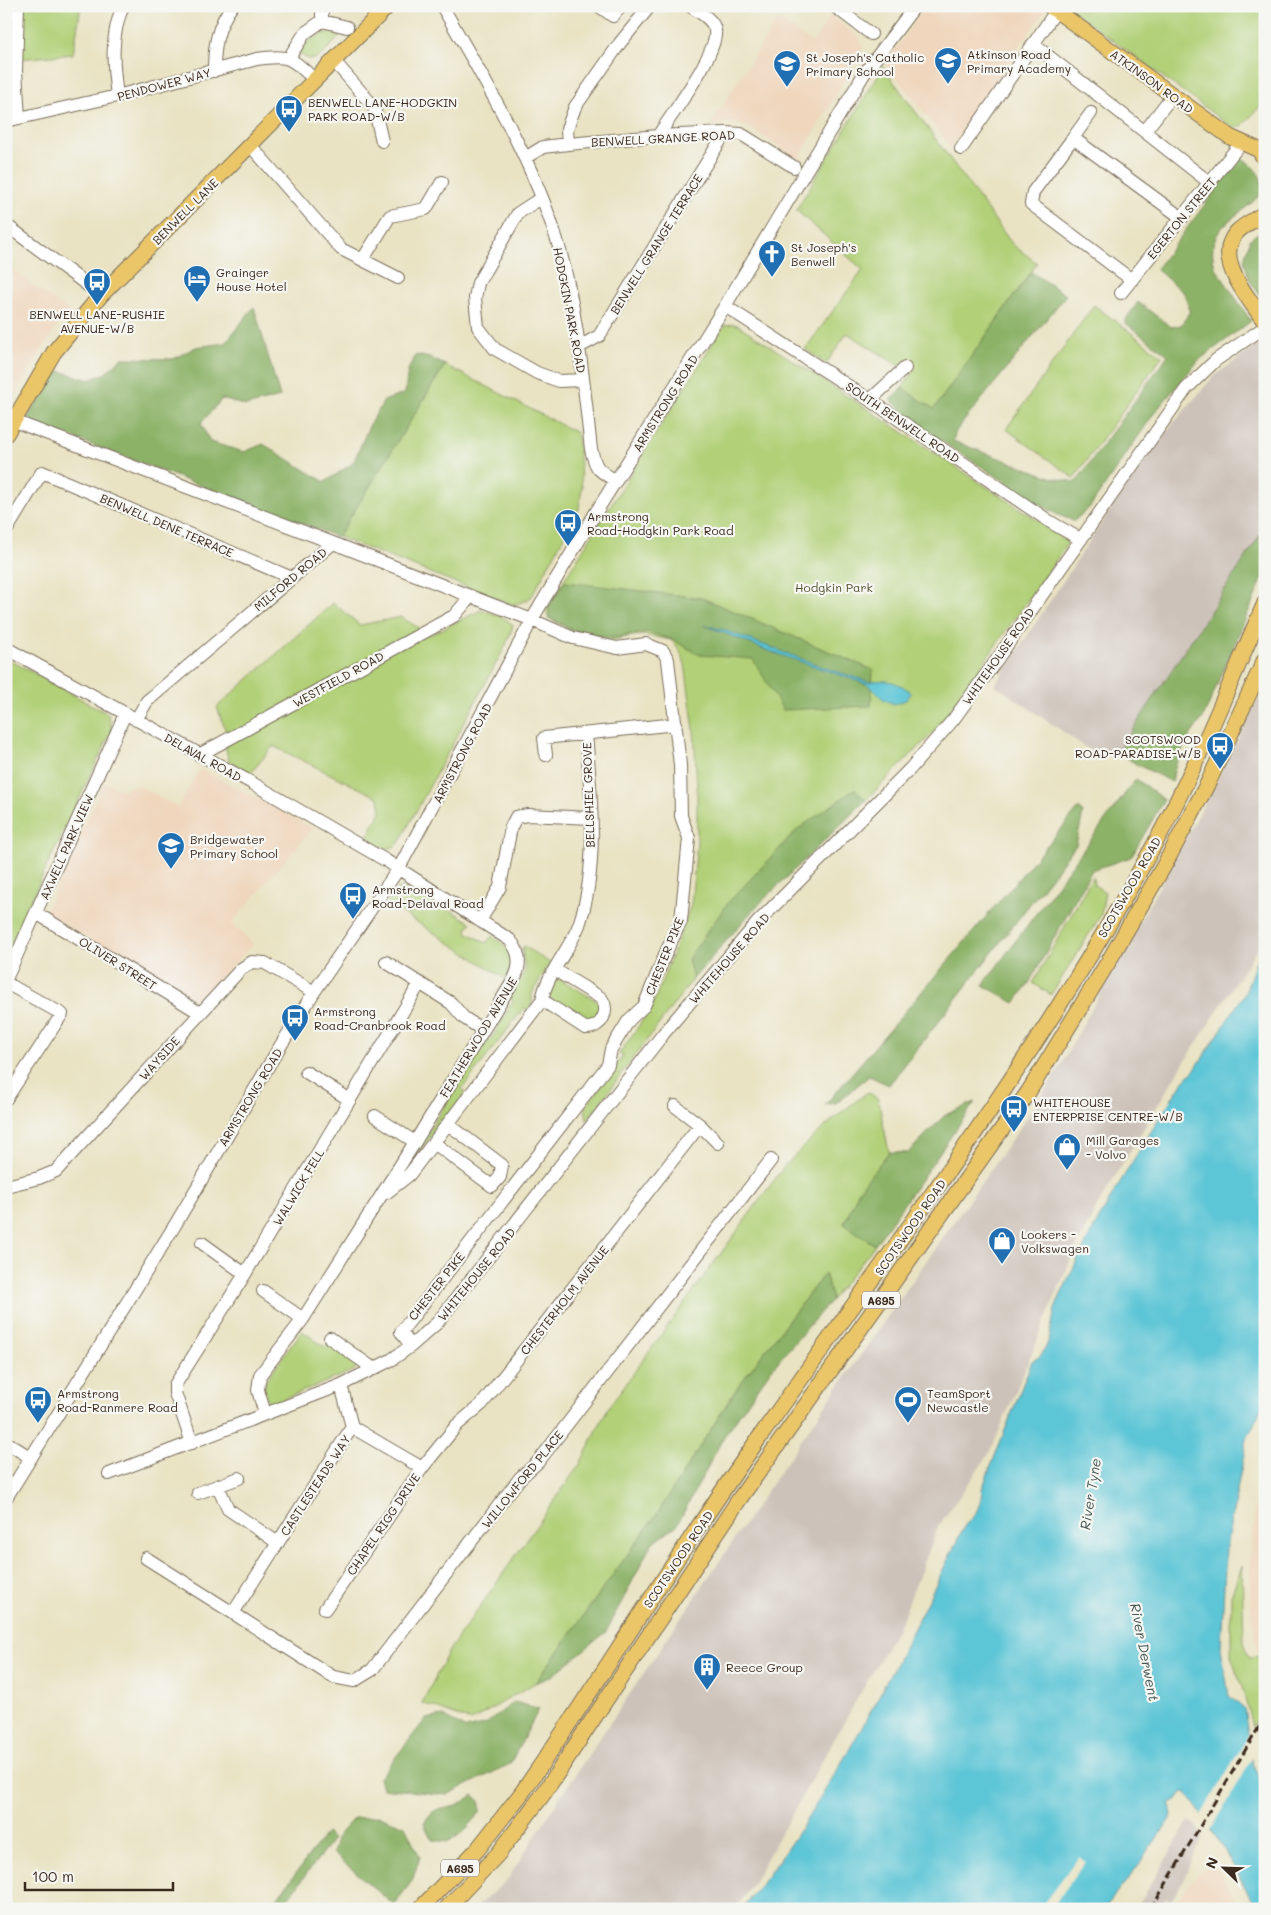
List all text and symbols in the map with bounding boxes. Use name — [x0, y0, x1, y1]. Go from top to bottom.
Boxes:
street label: ATKINSON ROAD — [1107, 45, 1197, 117]
school or university icon: Atkinson Road Primary Academy — [933, 46, 963, 85]
place label: Atkinson Road Primary Academy — [967, 46, 1071, 76]
school or university icon: St Joseph's Catholic Primary School — [772, 49, 802, 88]
place label: St Joseph's Catholic Primary School — [806, 49, 924, 79]
street label: PENDOWER WAY — [115, 64, 213, 104]
bus stop icon: BENWELL LANE-HODGKIN PARK ROAD-W/B — [274, 94, 304, 133]
place label: BENWELL LANE-HODGKIN PARK ROAD-W/B — [308, 94, 457, 124]
street label: BENWELL GRANGE ROAD — [591, 126, 735, 150]
street label: BENWELL GRANGE TERRACE — [606, 171, 706, 317]
street label: BENWELL LANE — [148, 174, 222, 248]
street label: EGERTON STREET — [1143, 174, 1219, 262]
church icon: St Joseph's Benwell — [757, 239, 787, 278]
place label: St Joseph's Benwell — [791, 239, 857, 269]
street label: HODGKIN PARK ROAD — [550, 246, 590, 374]
hotel icon: Grainger House Hotel — [182, 264, 212, 303]
place label: Grainger House Hotel — [216, 264, 287, 294]
bus stop icon: BENWELL LANE-RUSHIE AVENUE-W/B — [82, 267, 112, 306]
place label: BENWELL LANE-RUSHIE AVENUE-W/B — [29, 306, 165, 336]
street label: ARMSTRONG ROAD — [629, 351, 701, 455]
street label: SOUTH BENWELL ROAD — [843, 378, 963, 466]
street label: BENWELL DENE TERRACE — [98, 490, 236, 560]
bus stop icon: Armstrong Road-Hodgkin Park Road — [553, 508, 583, 547]
place label: Armstrong Road-Hodgkin Park Road — [587, 508, 734, 538]
street label: MILFORD ROAD — [250, 544, 330, 614]
park label: Hodgkin Park — [795, 579, 873, 595]
street label: WHITEHOUSE ROAD — [958, 604, 1038, 708]
street label: WESTFIELD ROAD — [290, 647, 386, 711]
street label: ARMSTRONG ROAD — [429, 700, 495, 806]
street label: DELAVAL ROAD — [161, 729, 245, 785]
place label: SCOTSWOOD ROAD-PARADISE-W/B — [1075, 731, 1201, 761]
bus stop icon: SCOTSWOOD ROAD-PARADISE-W/B — [1205, 731, 1235, 770]
street label: BELLSHIEL GROVE — [578, 742, 598, 848]
street label: AXWELL PARK VIEW — [36, 792, 96, 902]
school or university icon: Bridgewater Primary School — [156, 831, 186, 870]
place label: Bridgewater Primary School — [190, 831, 278, 861]
street label: SCOTSWOOD ROAD — [1094, 834, 1164, 940]
bus stop icon: Armstrong Road-Delaval Road — [338, 881, 368, 920]
place label: Armstrong Road-Delaval Road — [372, 881, 484, 911]
street label: WHITEHOUSE ROAD — [685, 909, 773, 1007]
street label: CHESTER PIKE — [641, 915, 687, 997]
street label: OLIVER STREET — [76, 933, 160, 993]
street label: FEATHERWOOD AVENUE — [436, 974, 520, 1100]
bus stop icon: Armstrong Road-Cranbrook Road — [280, 1003, 310, 1042]
place label: Armstrong Road-Cranbrook Road — [314, 1003, 446, 1033]
street label: WAYSIDE — [135, 1033, 183, 1083]
street label: ARMSTRONG ROAD — [214, 1045, 286, 1149]
bus stop icon: WHITEHOUSE ENTERPRISE CENTRE-W/B — [999, 1094, 1029, 1133]
place label: WHITEHOUSE ENTERPRISE CENTRE-W/B — [1033, 1094, 1183, 1124]
shop icon: Mill Garages - Volvo — [1052, 1132, 1082, 1171]
place label: Mill Garages - Volvo — [1086, 1132, 1159, 1162]
street label: WALWICK FELL — [269, 1145, 328, 1228]
street label: SCOTSWOOD ROAD — [871, 1176, 949, 1278]
street label: WHITEHOUSE ROAD — [434, 1224, 518, 1324]
shop icon: Lookers - Volkswagen — [987, 1226, 1017, 1265]
place label: Lookers - Volkswagen — [1021, 1226, 1089, 1256]
street label: CHESTERHOLM AVENUE — [516, 1242, 612, 1358]
street label: CHESTER PIKE — [404, 1248, 468, 1323]
road number: A695 — [862, 1292, 900, 1308]
bus stop icon: Armstrong Road-Ranmere Road — [23, 1385, 53, 1424]
place label: Armstrong Road-Ranmere Road — [57, 1385, 178, 1415]
sports icon: TeamSport Newcastle — [893, 1385, 923, 1424]
place label: TeamSport Newcastle — [927, 1385, 991, 1415]
street label: WILLOWFORD PLACE — [478, 1427, 566, 1531]
street label: CASTLESTEADS WAY — [276, 1431, 354, 1539]
water label: River Tyne — [1075, 1457, 1105, 1531]
street label: CHAPEL RIGG DRIVE — [343, 1470, 423, 1578]
street label: SCOTSWOOD ROAD — [640, 1507, 716, 1611]
water label: River Derwent — [1126, 1601, 1164, 1703]
building icon: Reece Group — [692, 1652, 722, 1691]
place label: Reece Group — [726, 1659, 803, 1675]
north arrow — [1198, 1842, 1248, 1892]
text: N — [1201, 1854, 1222, 1871]
scale bar — [25, 1860, 172, 1892]
road number: A695 — [441, 1860, 479, 1876]
text: 100 m — [32, 1866, 74, 1886]

